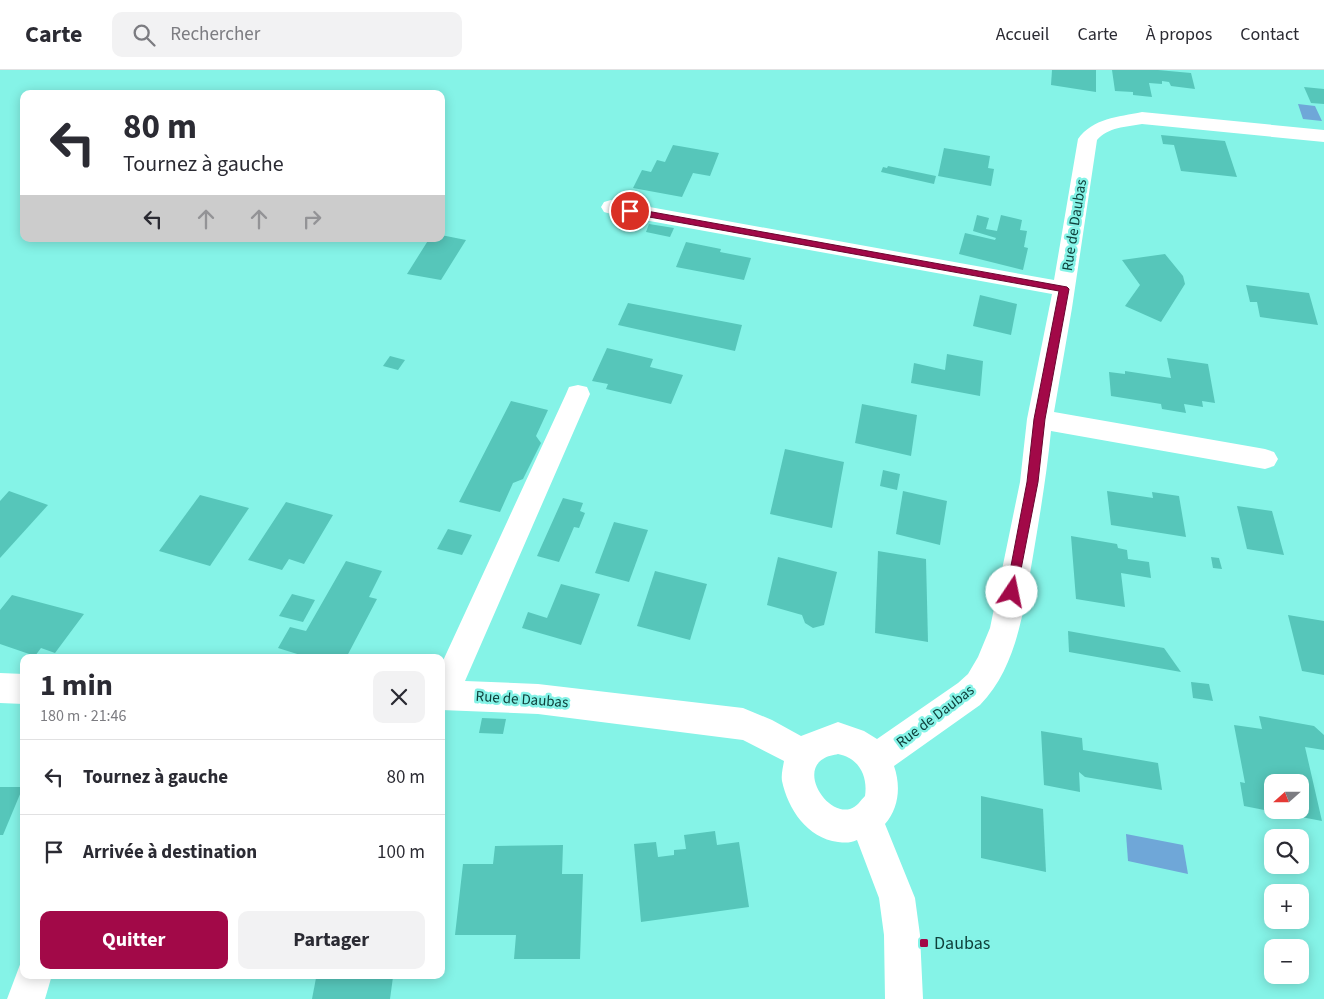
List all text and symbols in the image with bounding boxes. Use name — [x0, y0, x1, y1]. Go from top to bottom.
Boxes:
search box — [112, 12, 462, 57]
text: Carte — [25, 17, 82, 52]
icon: search — [130, 21, 158, 49]
text: Rechercher — [170, 21, 260, 48]
text: Accueil — [996, 22, 1049, 47]
text: Carte — [1077, 22, 1118, 47]
text: À propos — [1146, 22, 1212, 47]
text: Contact — [1240, 22, 1299, 47]
text: 80 m — [123, 102, 197, 152]
icon: left — [40, 110, 105, 175]
text: Tournez à gauche — [123, 148, 284, 180]
street label: Rue de Daubas — [1057, 178, 1092, 273]
pin — [609, 190, 651, 232]
icon: arrive — [616, 197, 644, 225]
icon: left — [139, 205, 167, 233]
icon: ahead — [192, 205, 220, 233]
icon: ahead — [245, 205, 273, 233]
icon: right — [298, 205, 326, 233]
position arrow — [985, 565, 1037, 617]
text: 1 min — [40, 664, 113, 707]
button: close — [373, 671, 425, 723]
street label: Rue de Daubas — [892, 680, 979, 753]
street label: Rue de Daubas — [475, 686, 569, 713]
text: 180 m · 21:46 — [40, 705, 127, 727]
icon: left — [40, 763, 68, 791]
text: Tournez à gauche — [83, 764, 228, 791]
text: 80 m — [387, 764, 425, 791]
north arrow — [1264, 774, 1309, 819]
map controls — [1264, 774, 1309, 984]
button: search — [1264, 829, 1309, 874]
icon: arrive — [40, 838, 68, 866]
text: Arrivée à destination — [83, 839, 257, 866]
text: 100 m — [377, 839, 425, 866]
button: + — [1264, 884, 1309, 929]
button: Quitter — [40, 911, 228, 969]
button: Partager — [238, 911, 425, 969]
place label: Daubas — [934, 931, 990, 956]
marker: Daubas — [918, 937, 930, 949]
button: − — [1264, 939, 1309, 984]

